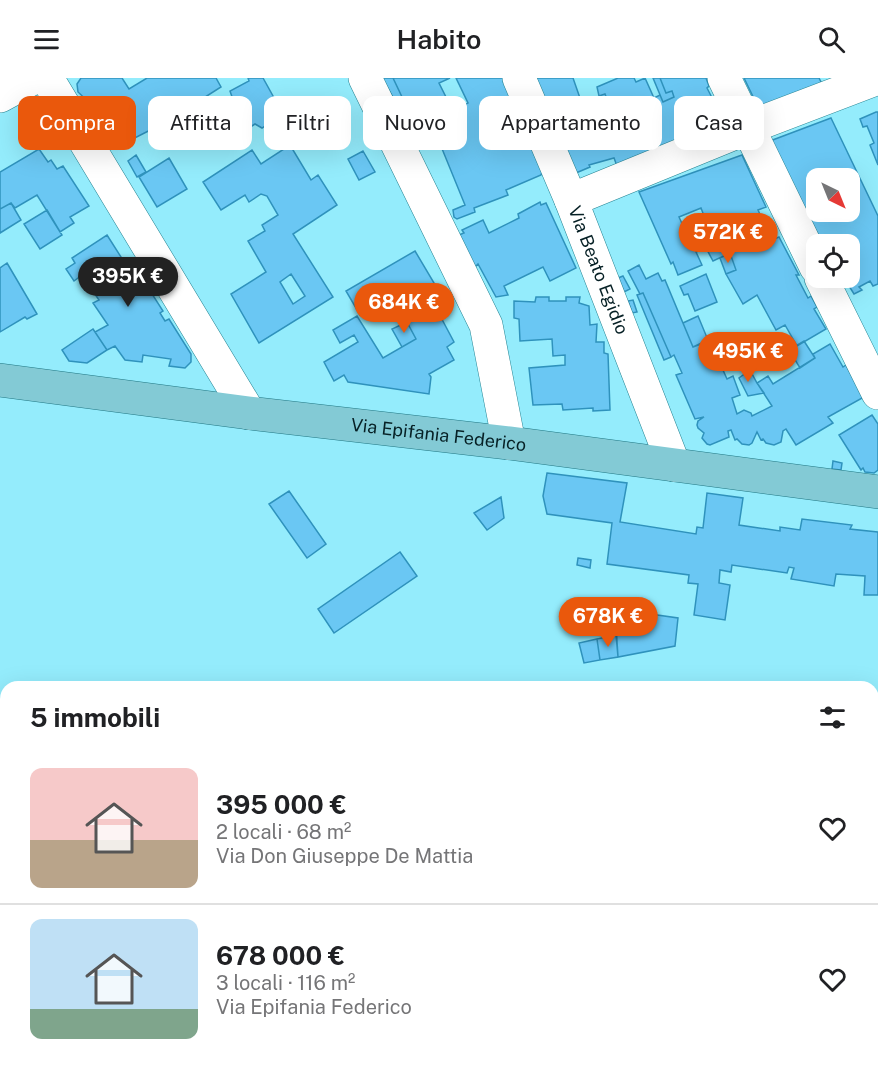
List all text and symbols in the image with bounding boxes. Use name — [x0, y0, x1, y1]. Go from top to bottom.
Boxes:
icon: menu — [30, 23, 63, 56]
text: Habito — [397, 23, 481, 55]
icon: search — [815, 23, 848, 56]
chip: Compra — [18, 96, 136, 150]
chip: Affitta — [148, 96, 252, 150]
chip: Filtri — [264, 96, 351, 150]
chip: Nuovo — [363, 96, 467, 150]
chip: Appartamento — [479, 96, 662, 150]
chip: Casa — [674, 96, 764, 150]
north arrow — [806, 168, 860, 222]
map controls — [806, 168, 860, 288]
street label: Via Beato Egidio — [564, 203, 633, 337]
pin: 572K € — [679, 213, 777, 264]
text: 572K € — [693, 220, 763, 244]
button: locate — [806, 234, 860, 288]
pin: 395K € — [79, 257, 177, 308]
text: 395K € — [92, 264, 164, 288]
pin: 684K € — [355, 283, 453, 334]
text: 684K € — [368, 290, 440, 314]
pin: 495K € — [699, 332, 797, 383]
text: 495K € — [712, 339, 784, 363]
street label: Via Epifania Federico — [350, 414, 528, 455]
pin: 678K € — [559, 597, 657, 648]
text: 678K € — [573, 604, 643, 628]
icon: filters — [816, 701, 849, 734]
text: 5 immobili — [30, 702, 160, 733]
text: 395 000 € — [216, 789, 347, 820]
icon: home — [78, 792, 150, 864]
icon: heart — [816, 812, 849, 845]
text: 2 locali · 68 m² — [216, 820, 351, 844]
text: Via Don Giuseppe De Mattia — [216, 844, 473, 868]
text: 678 000 € — [216, 940, 345, 971]
icon: home — [78, 943, 150, 1015]
icon: heart — [816, 963, 849, 996]
text: 3 locali · 116 m² — [216, 971, 355, 995]
text: Via Epifania Federico — [216, 995, 412, 1019]

